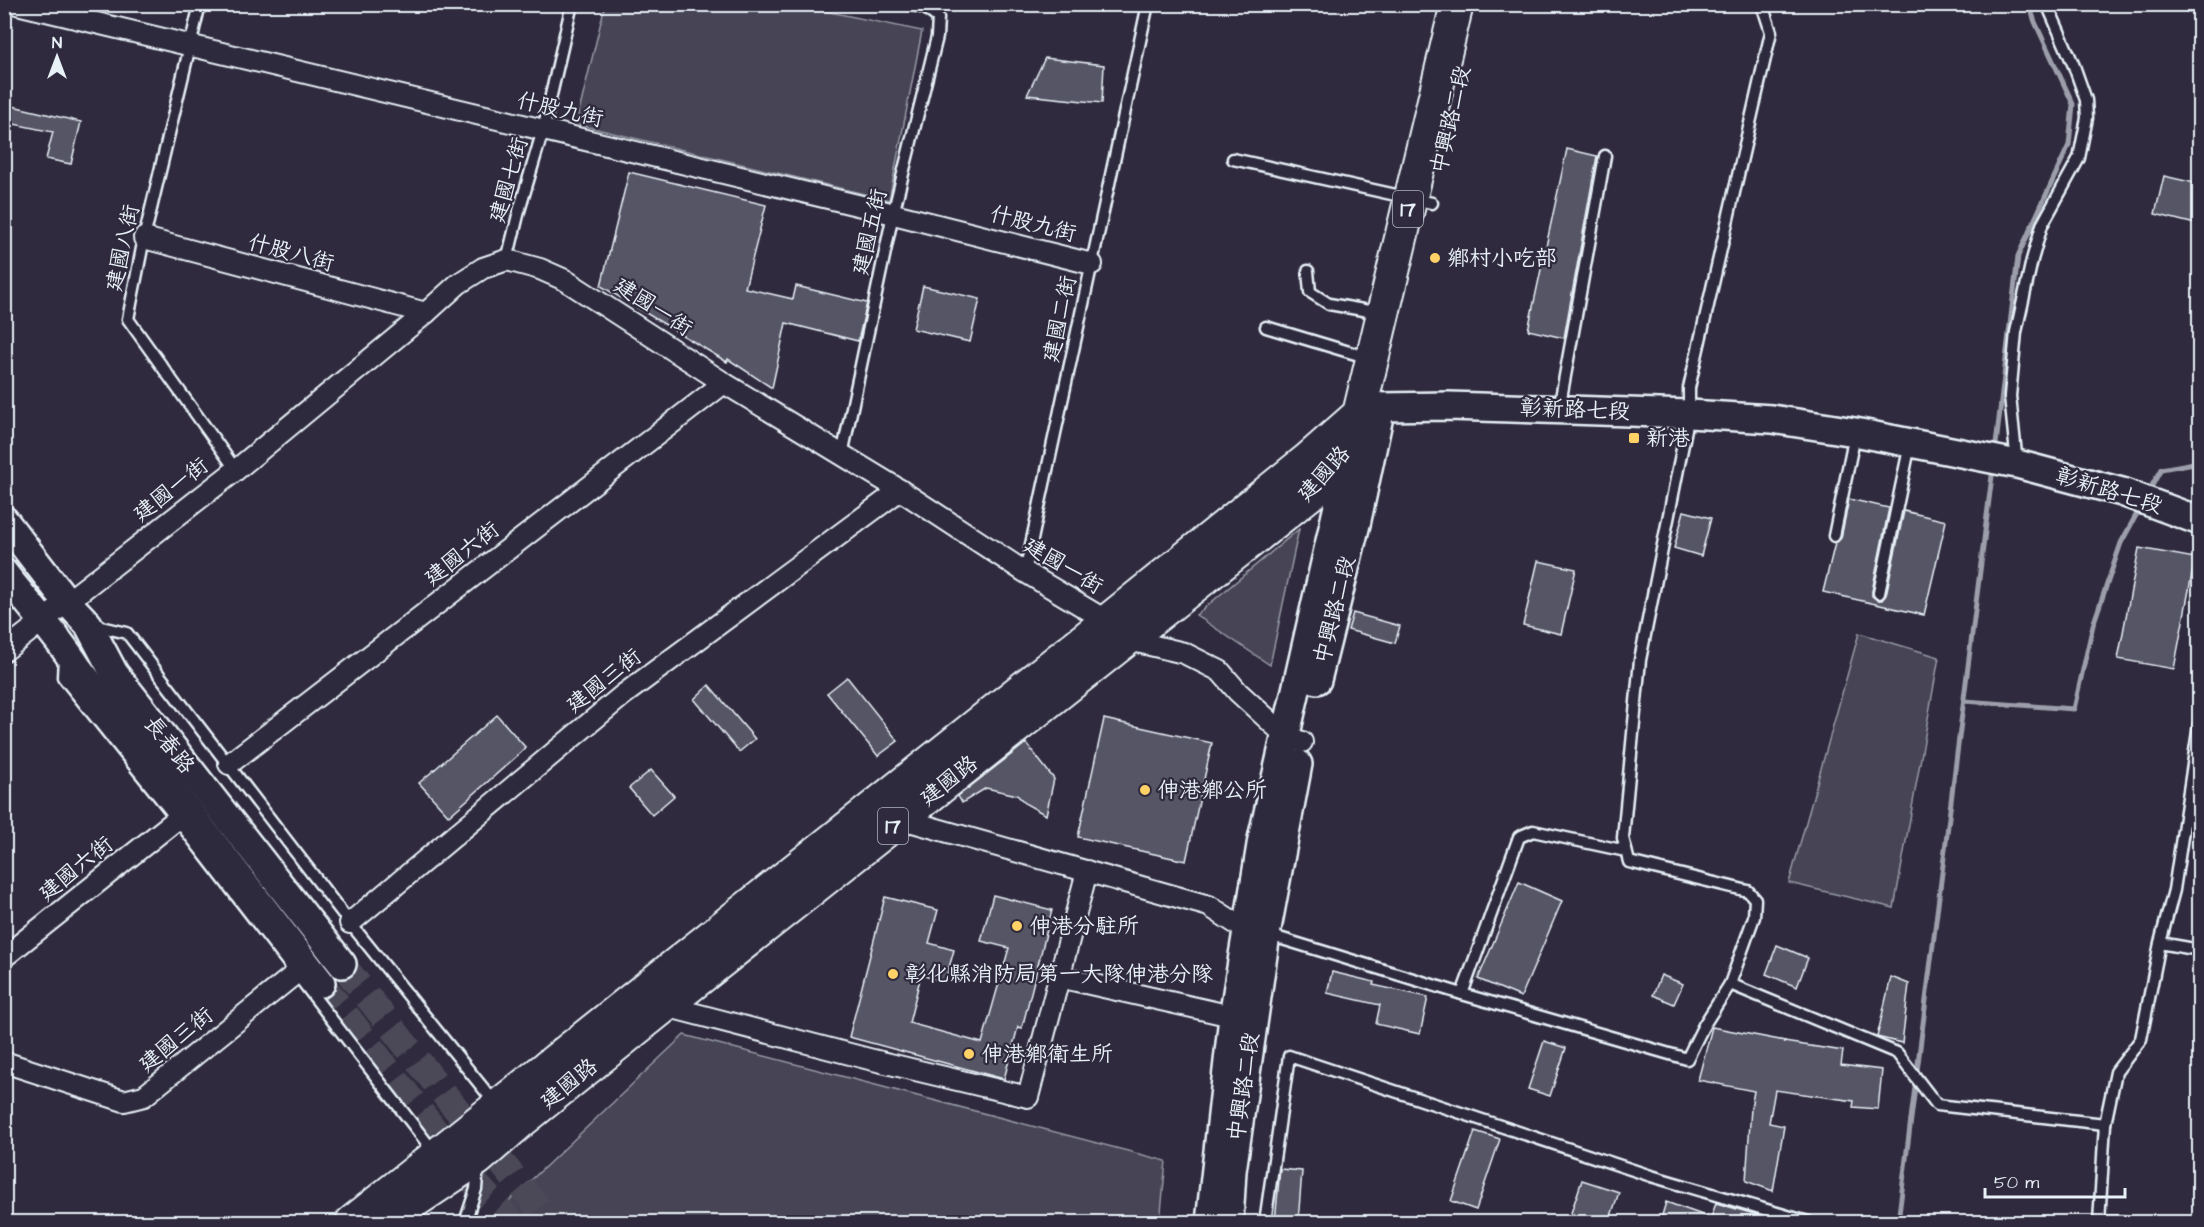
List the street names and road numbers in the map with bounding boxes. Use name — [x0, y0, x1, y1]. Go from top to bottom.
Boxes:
street label: 中興路二段 — [1424, 63, 1478, 177]
street label: 什股九街 — [514, 85, 606, 135]
street label: 建國七街 — [482, 133, 536, 227]
street label: 建國五街 — [845, 186, 895, 278]
road number: 17 — [1393, 191, 1423, 227]
street label: 什股九街 — [987, 198, 1079, 250]
street label: 建國八街 — [99, 202, 147, 294]
street label: 什股八街 — [244, 227, 338, 279]
street label: 建國一街 — [608, 270, 698, 344]
street label: 建國二街 — [1036, 273, 1084, 365]
street label: 彰新路七段 — [1519, 393, 1631, 427]
street label: 建國路 — [1290, 439, 1358, 509]
street label: 建國一街 — [127, 451, 215, 529]
street label: 彰新路七段 — [2052, 460, 2166, 522]
street label: 建國六街 — [418, 515, 506, 593]
street label: 建國一街 — [1017, 530, 1109, 602]
street label: 中興路二段 — [1307, 553, 1363, 667]
street label: 建國三街 — [560, 642, 648, 720]
street label: 長春路 — [136, 709, 202, 781]
street label: 建國路 — [913, 748, 985, 814]
road number: 17 — [878, 808, 908, 844]
street label: 建國六街 — [32, 829, 120, 909]
street label: 建國三街 — [132, 1000, 220, 1080]
street label: 中興路二段 — [1221, 1030, 1267, 1144]
street label: 建國路 — [534, 1051, 604, 1117]

